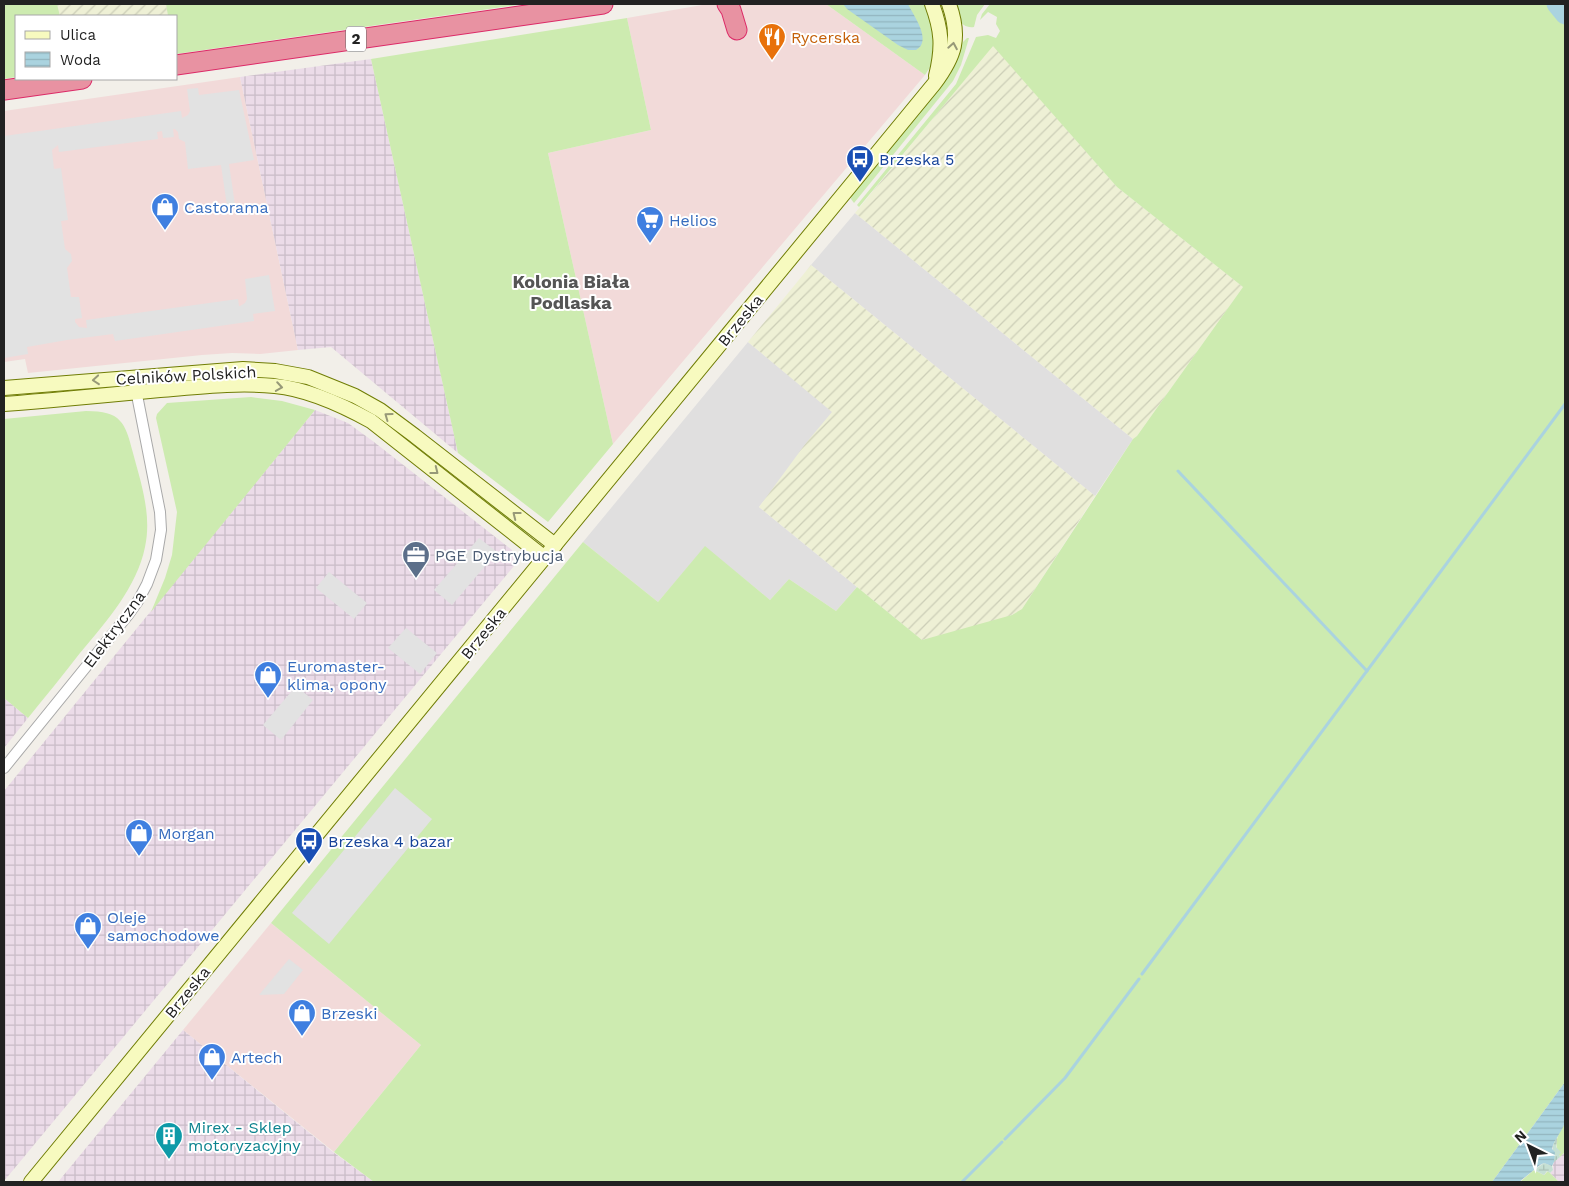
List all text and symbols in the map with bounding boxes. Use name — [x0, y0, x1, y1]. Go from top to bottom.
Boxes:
legend — [15, 15, 178, 80]
restaurant icon: Rycerska — [757, 22, 787, 61]
text: Ulica — [60, 26, 97, 44]
road number: 2 — [346, 26, 366, 52]
place label: Rycerska — [791, 28, 860, 47]
one-way arrow — [948, 42, 958, 50]
text: Woda — [60, 51, 101, 69]
bus stop icon: Brzeska 5 — [845, 144, 875, 183]
place label: Brzeska 5 — [879, 150, 954, 169]
shop icon: Castorama — [150, 192, 180, 231]
place label: Castorama — [184, 198, 268, 217]
supermarket icon: Helios — [635, 205, 665, 244]
place label: Helios — [669, 211, 717, 230]
district label: Kolonia Biała Podlaska — [513, 271, 630, 313]
street label: Brzeska — [714, 291, 767, 350]
street label: Celników Polskich — [115, 362, 257, 389]
one-way arrow — [92, 374, 100, 385]
one-way arrow — [275, 381, 283, 392]
one-way arrow — [384, 413, 394, 422]
one-way arrow — [429, 465, 439, 474]
one-way arrow — [513, 512, 522, 521]
office icon: PGE Dystrybucja — [401, 540, 431, 579]
place label: PGE Dystrybucja — [435, 546, 564, 565]
street label: Elektryczna — [79, 587, 149, 672]
street label: Brzeska — [457, 604, 510, 663]
place label: Euromaster- klima, opony — [287, 657, 387, 694]
shop icon: Euromaster- klima, opony — [253, 660, 283, 699]
shop icon: Morgan — [124, 818, 154, 857]
place label: Morgan — [158, 824, 215, 843]
bus stop icon: Brzeska 4 bazar — [294, 826, 324, 865]
place label: Brzeska 4 bazar — [328, 832, 453, 851]
place label: Oleje samochodowe — [107, 908, 220, 945]
shop icon: Oleje samochodowe — [73, 911, 103, 950]
street label: Brzeska — [161, 963, 214, 1022]
shop icon: Brzeski — [287, 998, 317, 1037]
place label: Brzeski — [321, 1004, 377, 1023]
shop icon: Artech — [197, 1042, 227, 1081]
place label: Artech — [231, 1048, 282, 1067]
place label: Mirex - Sklep motoryzacyjny — [188, 1118, 301, 1155]
building icon: Mirex - Sklep motoryzacyjny — [154, 1121, 184, 1160]
north arrow — [1504, 1121, 1554, 1171]
text: N — [1511, 1127, 1530, 1146]

